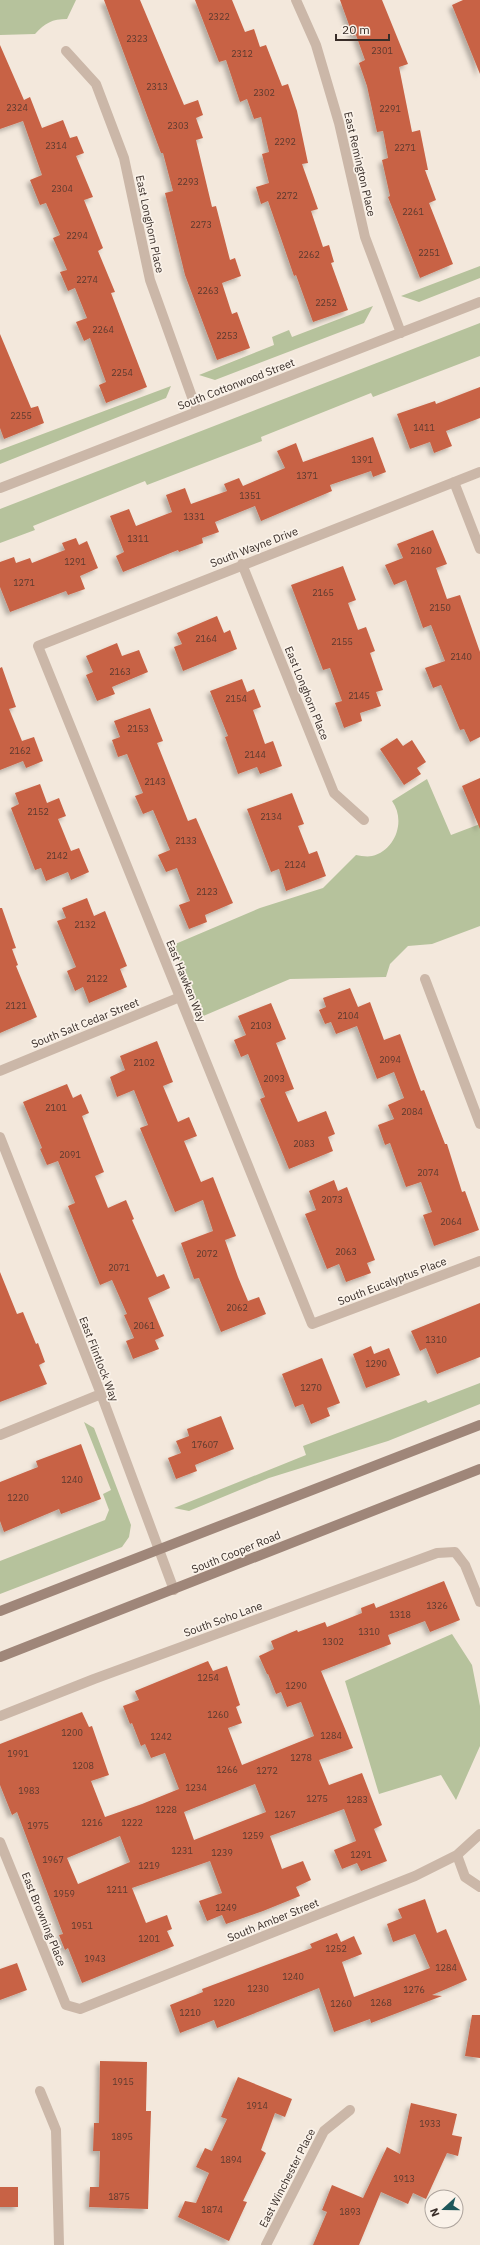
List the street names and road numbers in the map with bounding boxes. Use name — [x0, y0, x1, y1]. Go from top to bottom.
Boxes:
street label: East Remington Place — [341, 110, 379, 218]
street label: East Longhorn Place — [133, 174, 167, 274]
street label: South Cottonwood Street — [175, 355, 297, 413]
street label: South Wayne Drive — [208, 524, 300, 570]
street label: East Longhorn Place — [282, 644, 332, 742]
street label: East Hawken Way — [163, 938, 209, 1025]
street label: South Salt Cedar Street — [29, 995, 141, 1051]
street label: South Eucalyptus Place — [336, 1254, 448, 1308]
street label: East Flintlock Way — [76, 1314, 122, 1404]
street label: South Cooper Road — [189, 1528, 283, 1576]
street label: South Soho Lane — [182, 1598, 264, 1640]
street label: East Browning Place — [19, 1870, 69, 1968]
street label: South Amber Street — [225, 1895, 321, 1945]
street label: East Winchester Place — [256, 2126, 318, 2230]

